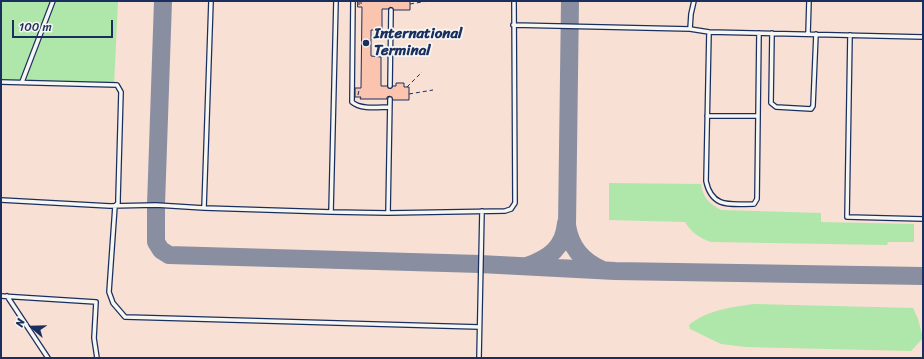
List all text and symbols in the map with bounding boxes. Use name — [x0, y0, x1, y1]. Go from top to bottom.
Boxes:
scale bar — [14, 12, 115, 38]
text: 100 m — [19, 16, 52, 38]
place label: International Terminal — [374, 25, 462, 60]
marker: International Terminal — [361, 38, 371, 48]
north arrow — [12, 307, 52, 347]
text: N — [10, 316, 30, 330]

